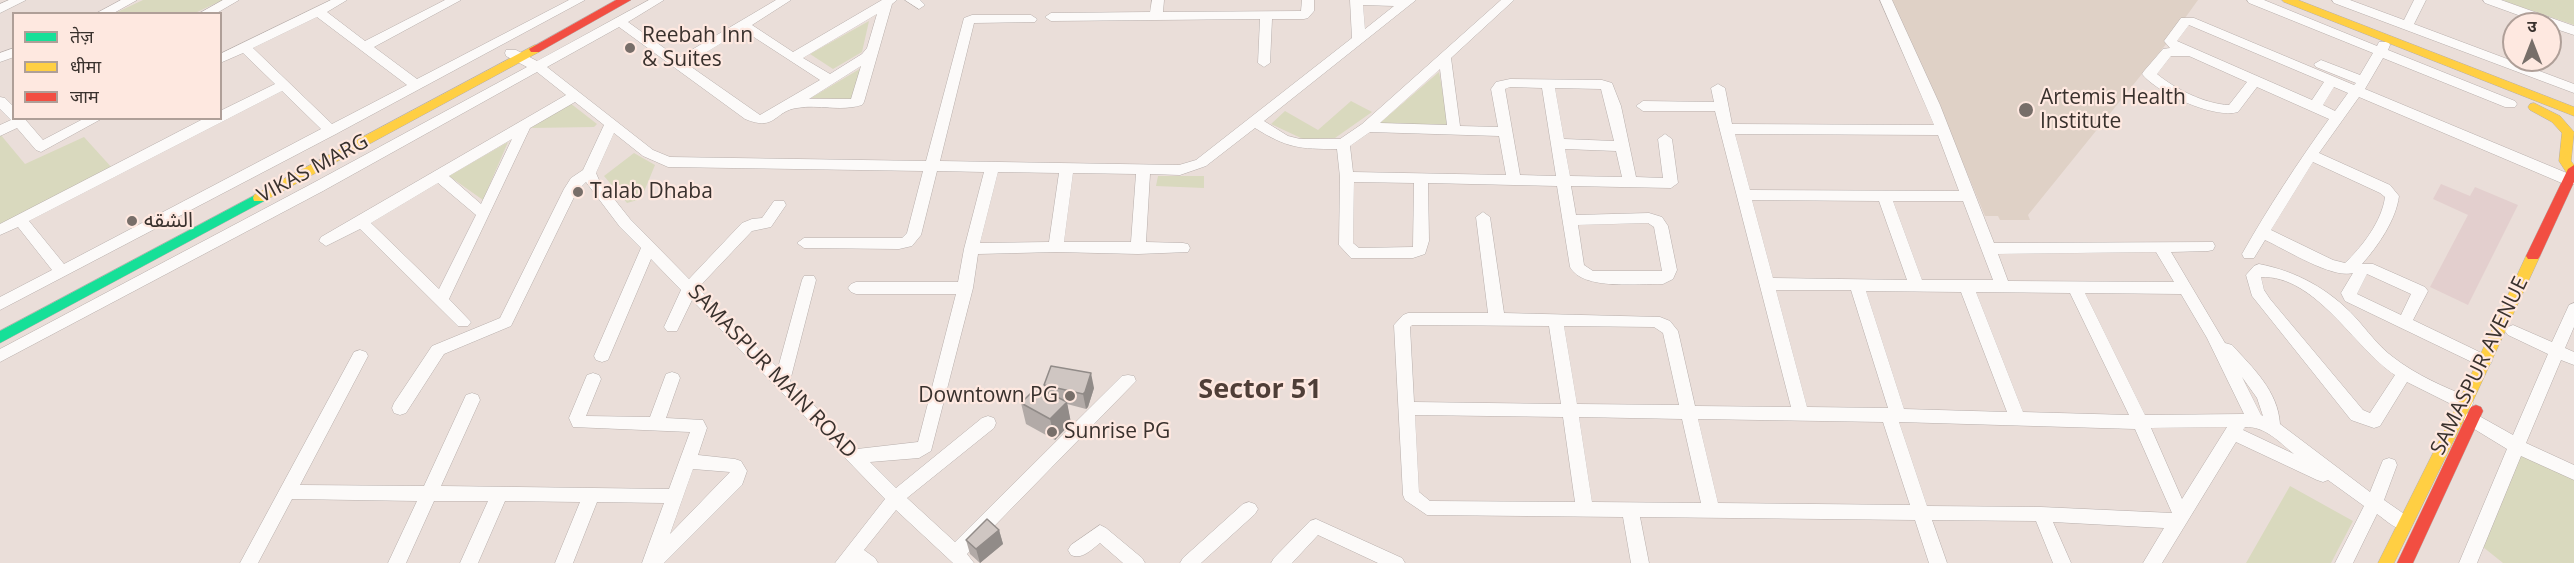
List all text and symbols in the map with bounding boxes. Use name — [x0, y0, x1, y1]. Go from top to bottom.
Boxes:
legend — [12, 12, 222, 120]
north arrow — [2502, 12, 2562, 72]
text: उ — [2527, 15, 2537, 37]
place label: Reebah Inn & Suites — [642, 23, 753, 73]
text: तेज़ — [70, 24, 94, 48]
marker: Reebah Inn & Suites — [623, 41, 637, 55]
text: धीमा — [70, 54, 101, 78]
text: जाम — [70, 84, 99, 108]
place label: Artemis Health Institute — [2040, 85, 2186, 135]
marker: Artemis Health Institute — [2017, 101, 2035, 119]
street label: VIKAS MARG — [253, 129, 373, 209]
place label: Talab Dhaba — [590, 179, 713, 205]
marker: Talab Dhaba — [571, 185, 585, 199]
place label: الشقه — [144, 208, 193, 234]
marker: الشقه — [125, 214, 139, 228]
street label: SAMASPUR AVENUE — [2426, 273, 2534, 459]
street label: SAMASPUR MAIN ROAD — [682, 280, 862, 464]
district label: Sector 51 — [1198, 374, 1322, 406]
place label: Downtown PG — [918, 383, 1058, 409]
marker: Downtown PG — [1063, 389, 1077, 403]
place label: Sunrise PG — [1064, 419, 1170, 445]
marker: Sunrise PG — [1045, 425, 1059, 439]

